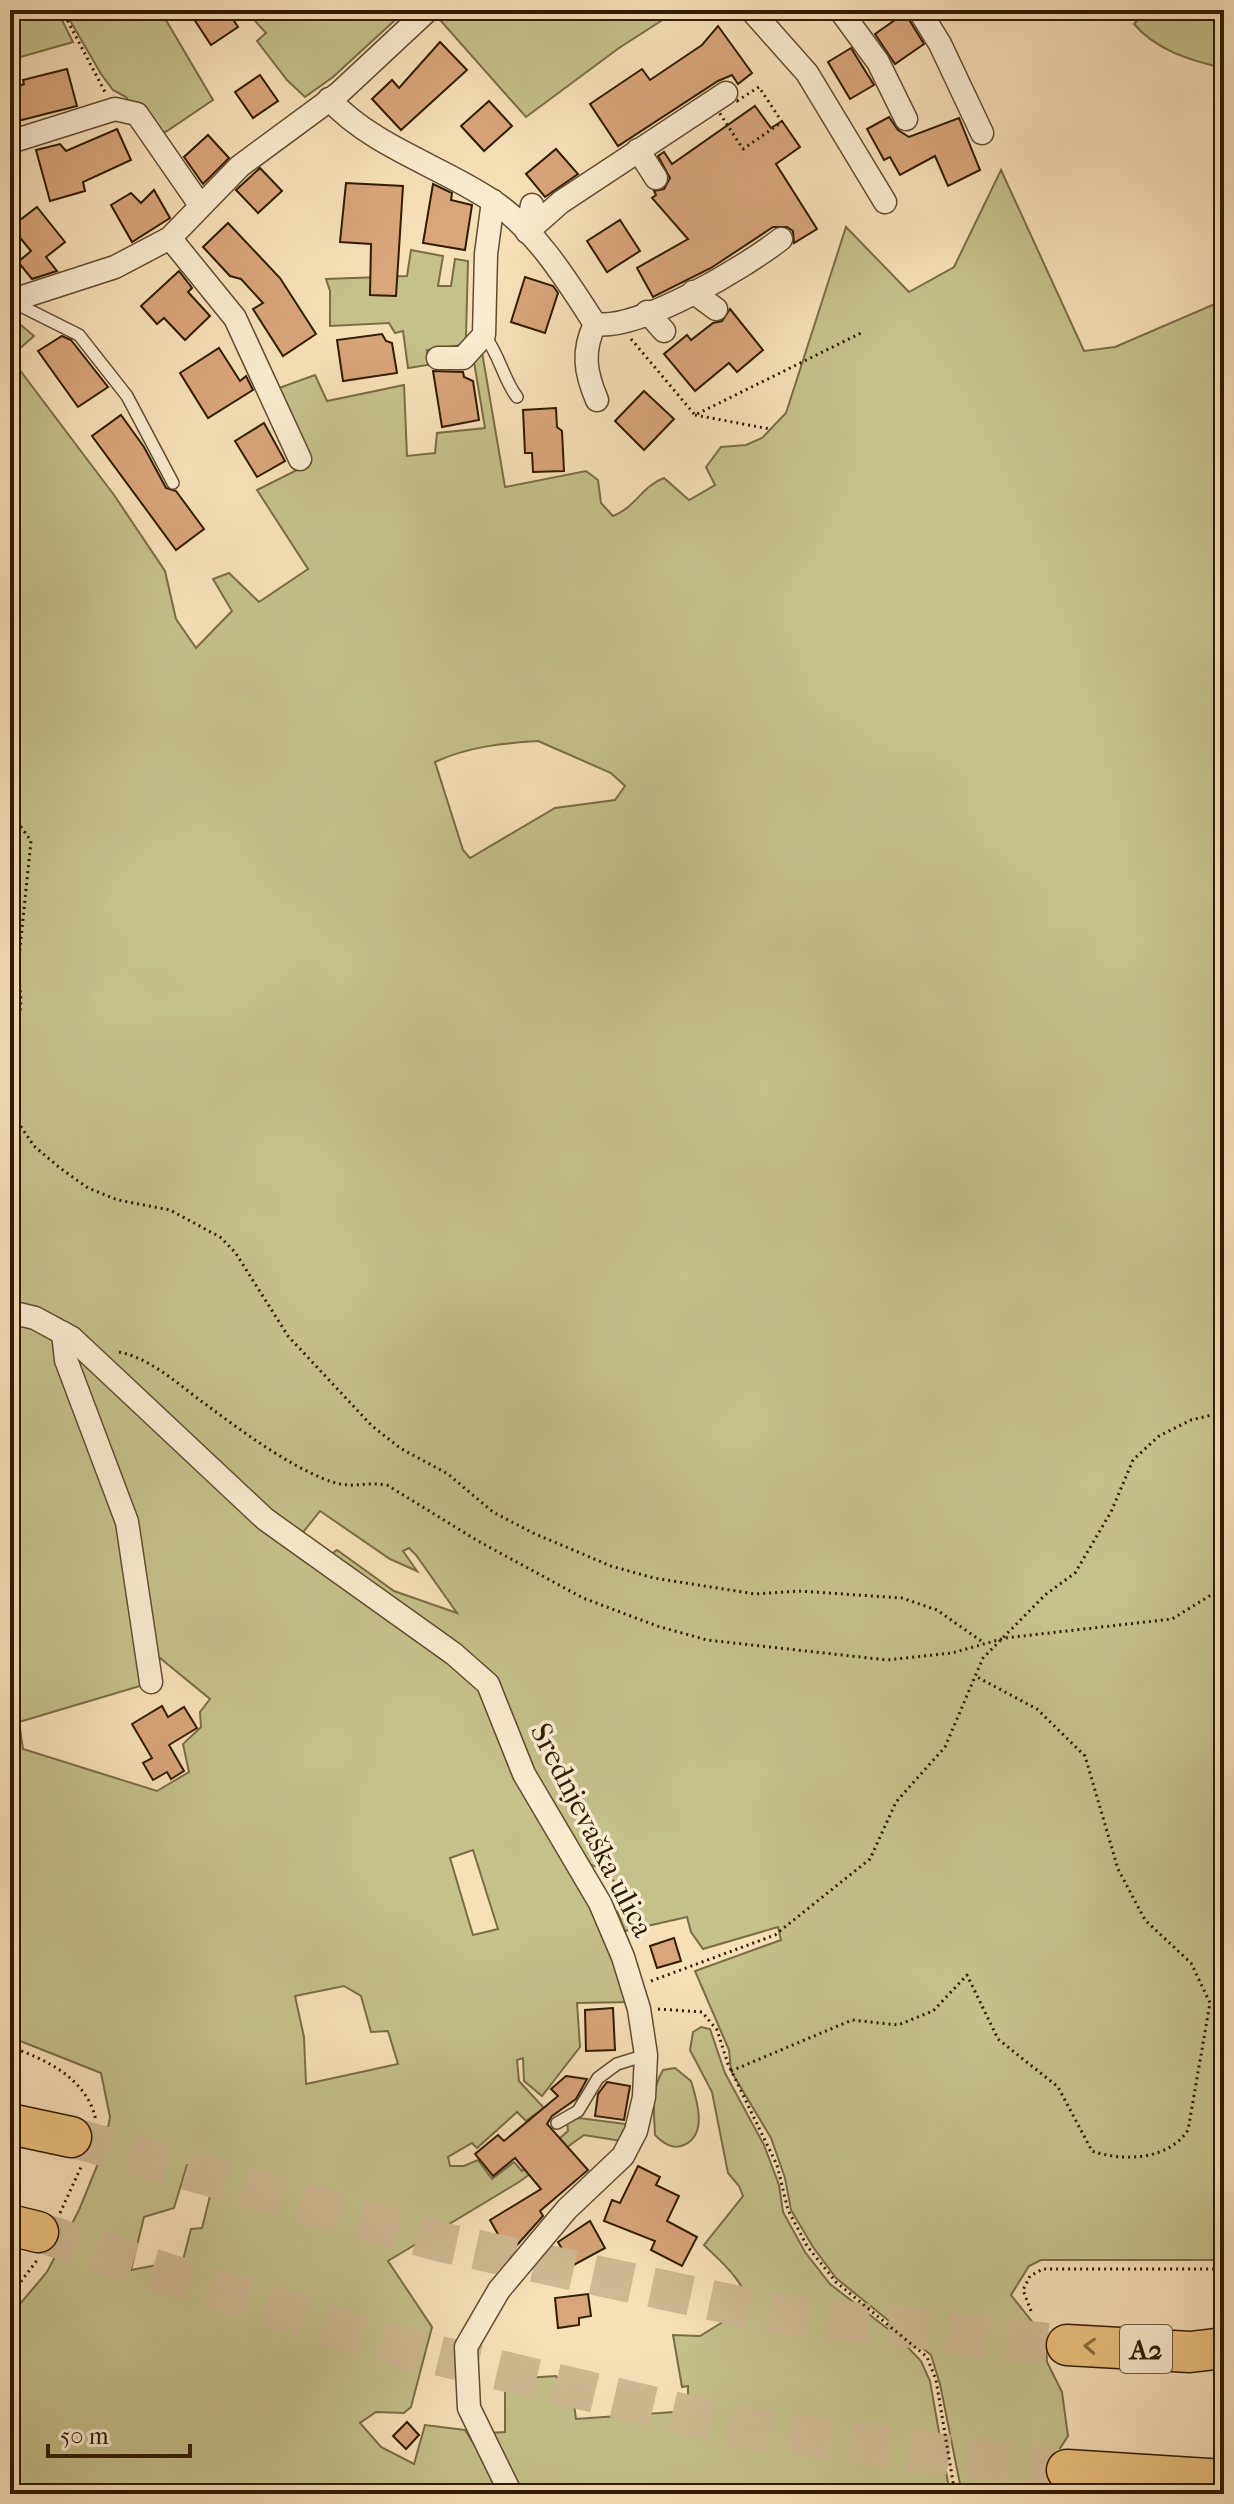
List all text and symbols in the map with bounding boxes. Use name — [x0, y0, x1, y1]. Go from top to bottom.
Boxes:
street label: Srednjevaška ulica — [523, 1718, 661, 1944]
road number: A2 — [1120, 2325, 1172, 2373]
one-way arrow — [1083, 2338, 1096, 2355]
scale bar — [48, 2408, 190, 2458]
text: 50 m — [60, 2422, 109, 2450]

